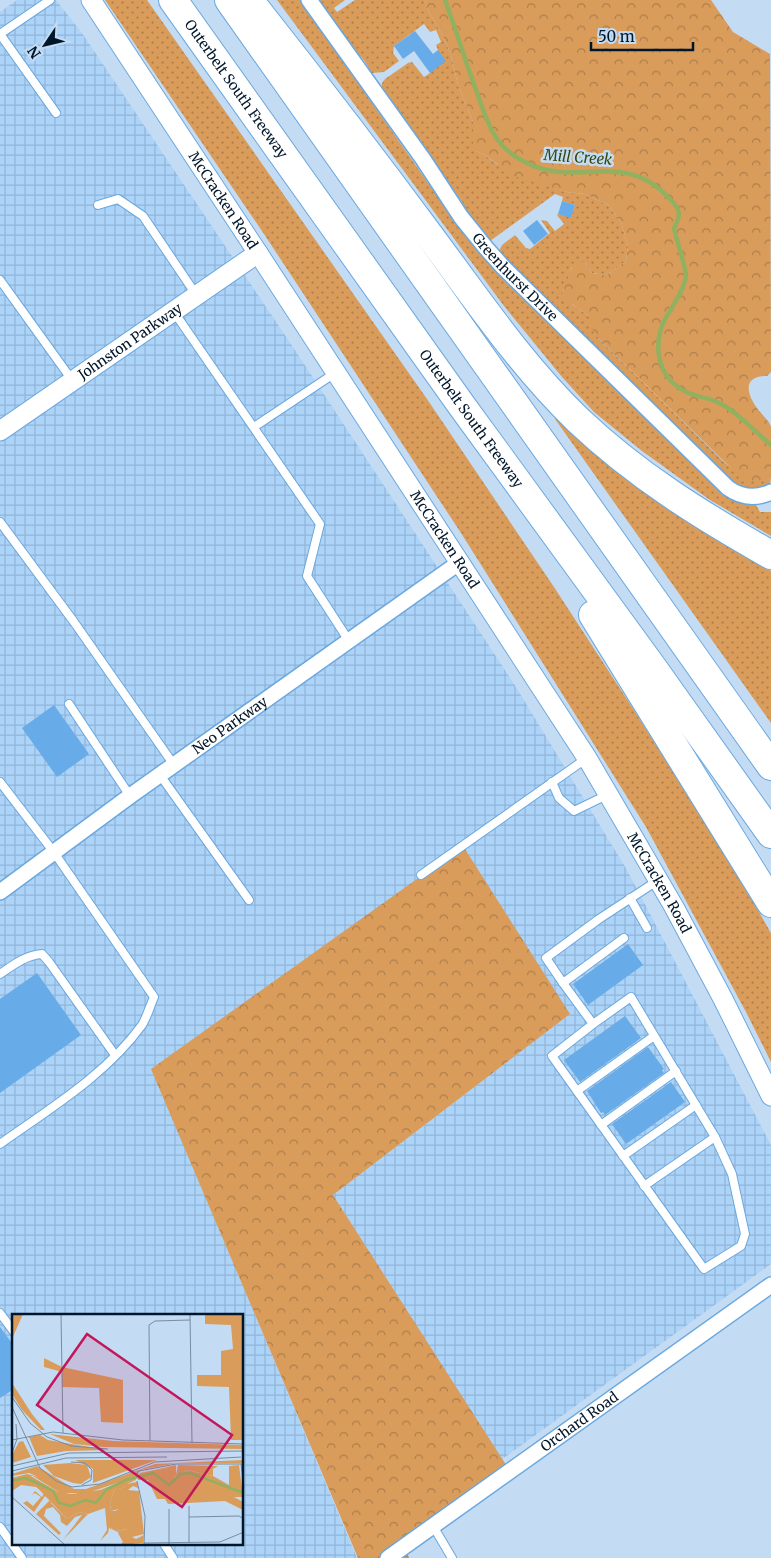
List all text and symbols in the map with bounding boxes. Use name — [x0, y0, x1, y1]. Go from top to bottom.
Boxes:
street label: Outerbelt South Freeway — [181, 16, 292, 162]
north arrow — [20, 20, 70, 70]
scale bar — [591, 20, 694, 52]
text: 50 m — [598, 27, 635, 46]
text: N — [24, 43, 45, 62]
water label: Mill Creek — [542, 145, 614, 169]
street label: McCracken Road — [185, 148, 262, 253]
street label: Greenhurst Drive — [469, 229, 562, 325]
street label: Johnston Parkway — [74, 299, 186, 384]
street label: Outerbelt South Freeway — [416, 346, 528, 492]
street label: McCracken Road — [406, 487, 483, 592]
street label: Neo Parkway — [189, 692, 272, 758]
street label: McCracken Road — [623, 829, 695, 937]
inset map — [12, 1314, 244, 1546]
street label: Orchard Road — [537, 1387, 622, 1455]

